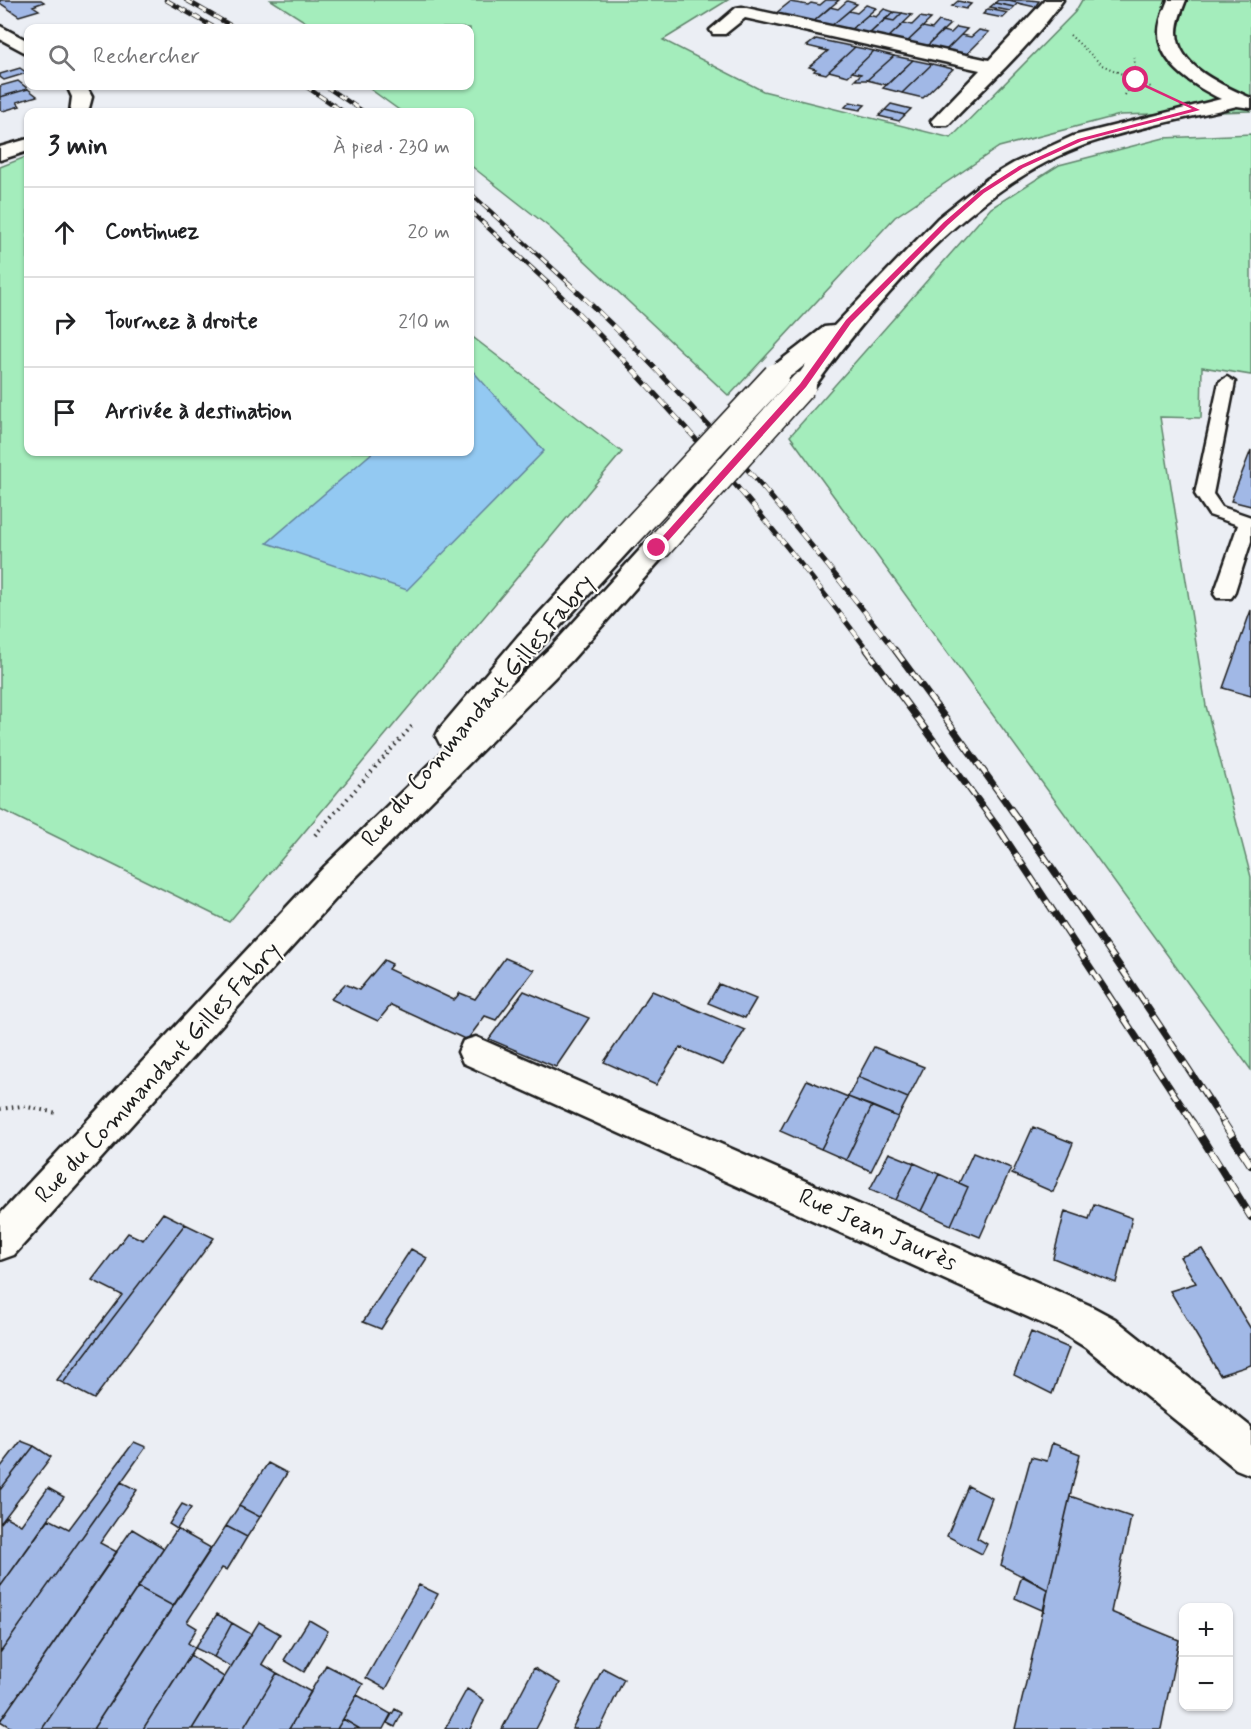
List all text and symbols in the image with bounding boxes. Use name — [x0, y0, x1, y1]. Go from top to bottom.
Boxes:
search box — [24, 24, 474, 90]
icon: search — [45, 41, 78, 74]
text: Rechercher — [93, 43, 200, 71]
route start — [1122, 66, 1148, 92]
text: 3 min — [48, 130, 108, 164]
text: À pied · 230 m — [333, 134, 450, 161]
icon: ahead — [48, 216, 81, 249]
text: Continuez — [105, 218, 199, 246]
text: 20 m — [407, 219, 450, 246]
icon: right — [48, 306, 81, 339]
text: Tournez à droite — [105, 308, 258, 336]
text: 210 m — [398, 309, 450, 336]
icon: arrive — [48, 396, 81, 429]
text: Arrivée à destination — [105, 398, 292, 426]
route end — [643, 534, 669, 560]
street label: Rue du Commandant Gilles Fabry — [355, 568, 602, 854]
street label: Rue du Commandant Gilles Fabry — [28, 936, 288, 1210]
street label: Rue Jean Jaurès — [794, 1182, 962, 1279]
map controls — [1179, 1603, 1233, 1711]
button: + — [1179, 1603, 1233, 1657]
button: − — [1179, 1657, 1233, 1711]

